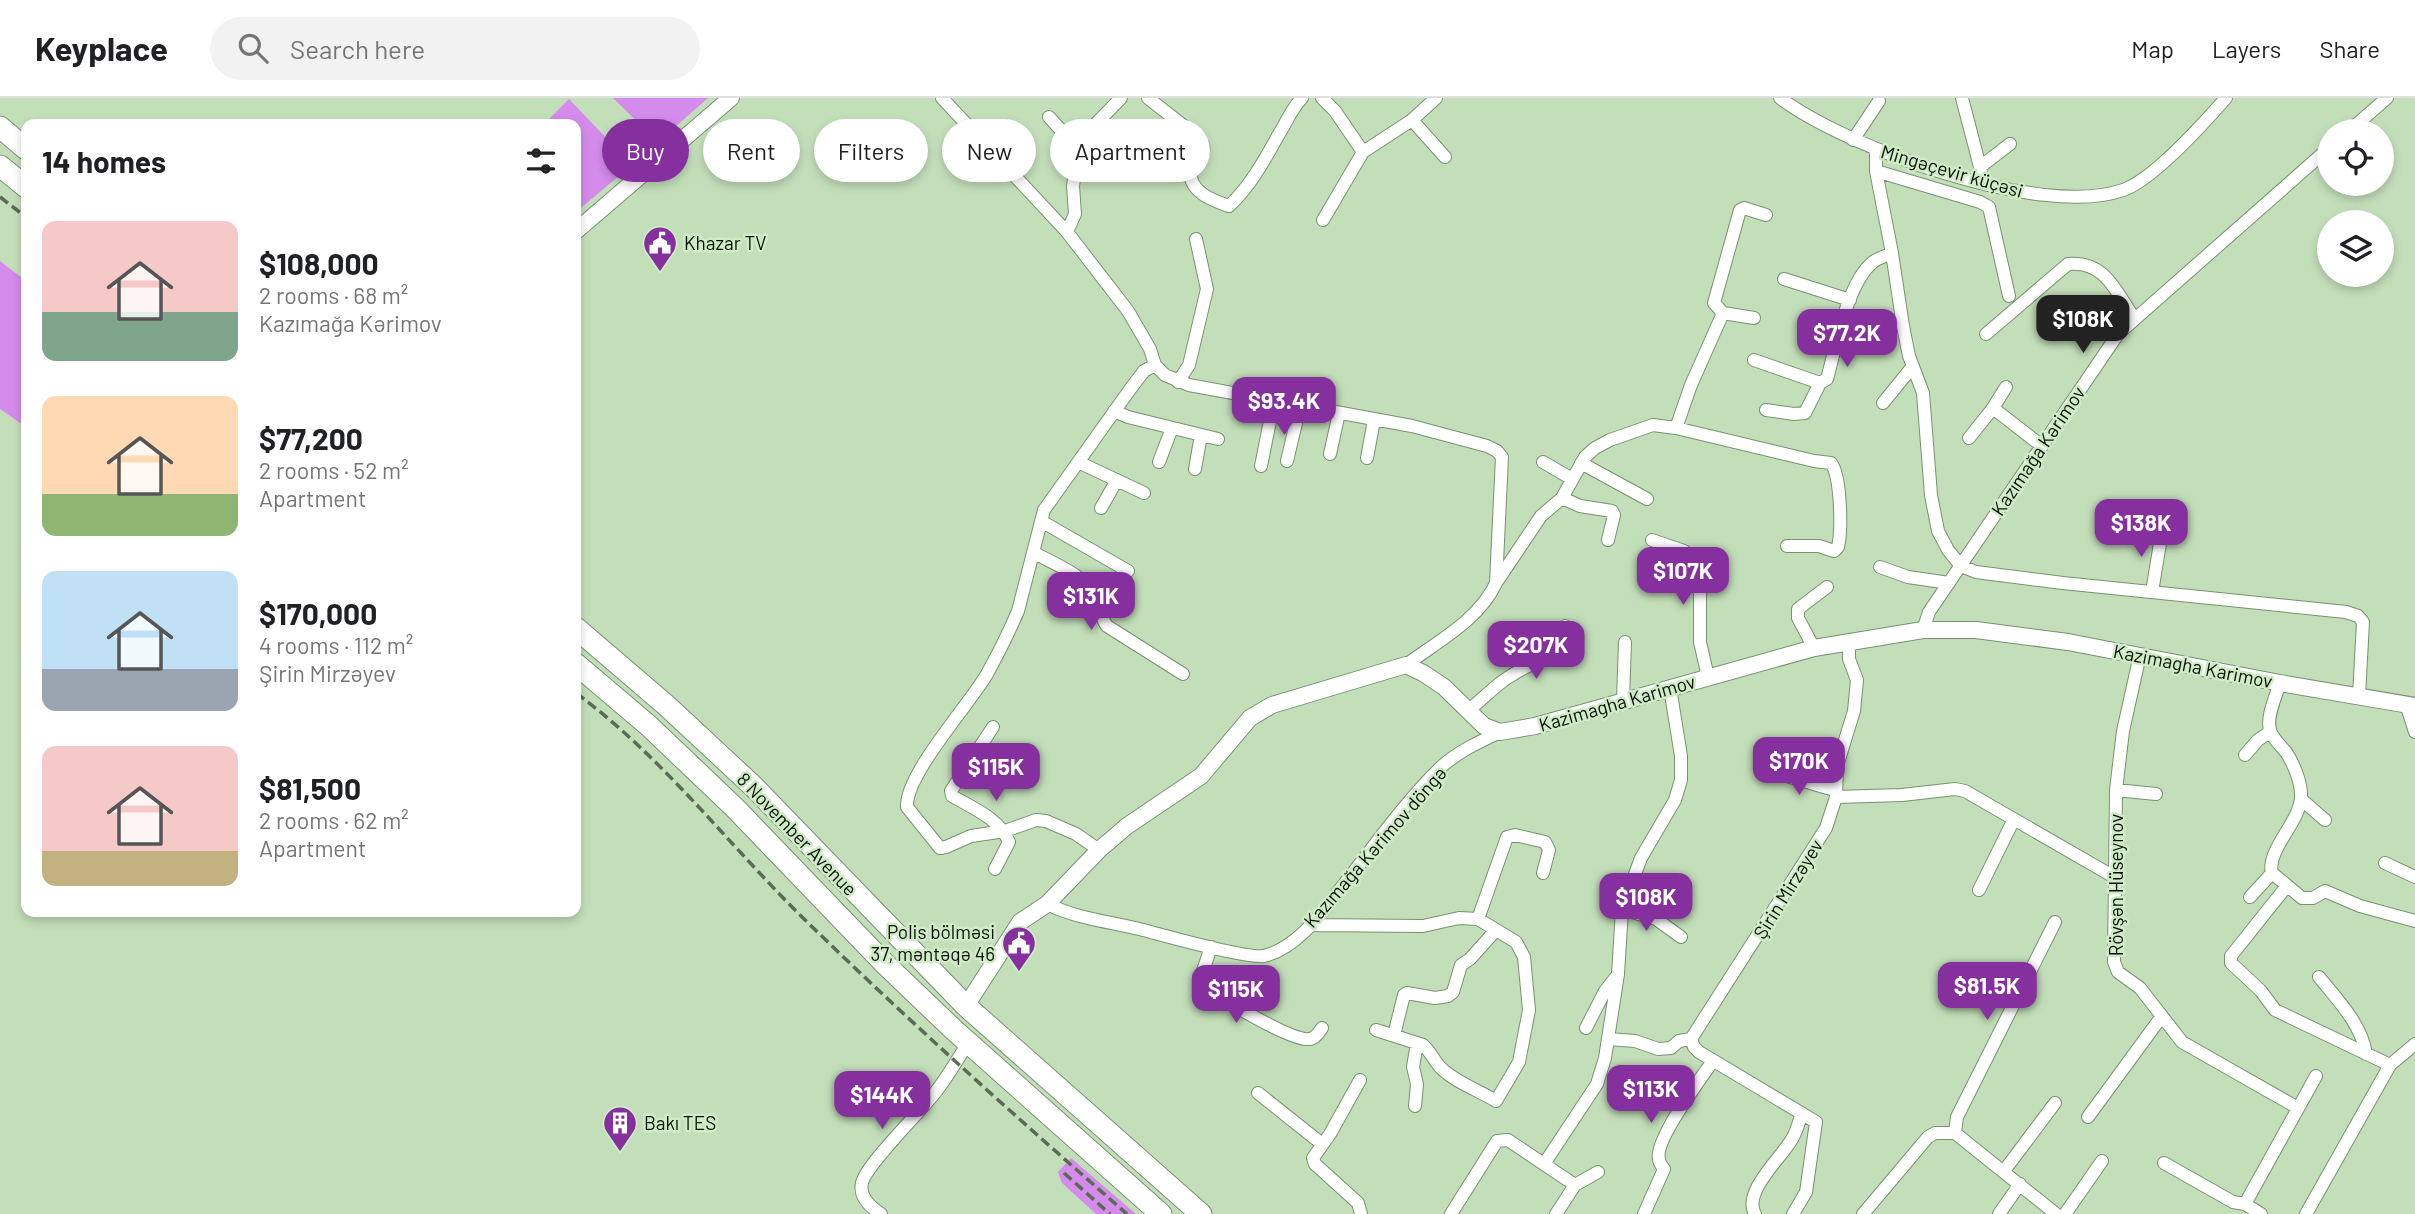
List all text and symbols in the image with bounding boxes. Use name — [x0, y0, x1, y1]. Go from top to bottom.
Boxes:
search box — [210, 17, 700, 80]
text: Keyplace — [35, 28, 168, 68]
icon: search — [234, 29, 272, 67]
text: Search here — [290, 33, 425, 64]
text: Map — [2131, 34, 2174, 63]
text: Layers — [2212, 34, 2281, 63]
text: Share — [2319, 34, 2380, 63]
chip: Buy — [602, 119, 689, 182]
chip: Rent — [703, 119, 800, 182]
chip: Filters — [814, 119, 928, 182]
chip: New — [942, 119, 1036, 182]
chip: Apartment — [1050, 119, 1210, 182]
map controls — [2317, 119, 2394, 287]
button: locate — [2317, 119, 2394, 196]
street label: Mingəçevir küçəsi — [1878, 139, 2026, 202]
icon: filters — [522, 142, 560, 180]
text: 14 homes — [42, 143, 166, 179]
button: layers — [2317, 210, 2394, 287]
public building icon: Khazar TV — [641, 224, 679, 273]
place label: Khazar TV — [684, 231, 766, 254]
text: $108,000 — [259, 245, 379, 281]
icon: home — [98, 249, 182, 333]
text: 2 rooms · 68 m² — [259, 281, 408, 309]
pin: $108K — [2034, 296, 2132, 355]
text: $108K — [2052, 304, 2114, 332]
text: Kazımağa Kərimov — [259, 309, 442, 337]
pin: $77.2K — [1790, 310, 1904, 369]
text: $77.2K — [1813, 318, 1881, 346]
pin: $93.4K — [1227, 378, 1341, 437]
street label: Kazımağa Kərimov — [1986, 382, 2089, 520]
text: $93.4K — [1248, 386, 1320, 414]
text: $77,200 — [259, 420, 363, 456]
icon: home — [98, 424, 182, 508]
text: 2 rooms · 52 m² — [259, 456, 409, 484]
text: Apartment — [259, 484, 366, 512]
pin: $138K — [2092, 500, 2190, 559]
text: $138K — [2111, 508, 2171, 536]
pin: $107K — [1634, 547, 1732, 607]
text: $107K — [1653, 556, 1713, 584]
pin: $131K — [1042, 573, 1140, 632]
text: $131K — [1063, 581, 1119, 609]
text: $170,000 — [259, 595, 377, 631]
icon: home — [98, 599, 182, 683]
pin: $207K — [1487, 622, 1585, 681]
text: $207K — [1504, 630, 1568, 658]
text: 4 rooms · 112 m² — [259, 631, 413, 659]
street label: Kazimagha Karimov — [2112, 639, 2275, 692]
text: Şirin Mirzəyev — [259, 659, 396, 687]
street label: Kazimagha Karimov — [1536, 669, 1698, 736]
pin: $170K — [1750, 738, 1848, 797]
pin: $115K — [947, 744, 1045, 803]
text: $170K — [1769, 746, 1829, 774]
text: $115K — [968, 752, 1024, 780]
street label: Kazımağa Kərimov döngə — [1298, 761, 1451, 932]
street label: 8 November Avenue — [733, 767, 862, 900]
text: $81,500 — [259, 770, 361, 806]
icon: home — [98, 774, 182, 858]
text: 2 rooms · 62 m² — [259, 806, 409, 834]
street label: Rövşən Hüseynov — [2104, 814, 2127, 956]
text: Apartment — [259, 834, 366, 862]
street label: Şirin Mirzəyev — [1748, 835, 1827, 943]
pin: $108K — [1597, 874, 1695, 933]
text: $108K — [1615, 882, 1677, 910]
place label: Polis bölməsi 37, məntəqə 46 — [870, 920, 995, 965]
public building icon: Polis bölməsi 37, məntəqə 46 — [1000, 924, 1038, 973]
pin: $81.5K — [1930, 962, 2044, 1022]
pin: $115K — [1187, 965, 1285, 1025]
text: $81.5K — [1954, 971, 2020, 999]
text: $115K — [1208, 974, 1264, 1002]
pin: $113K — [1602, 1066, 1700, 1125]
pin: $144K — [833, 1072, 931, 1131]
text: $113K — [1623, 1074, 1679, 1102]
text: $144K — [850, 1080, 914, 1108]
building icon: Bakı TES — [601, 1104, 639, 1153]
place label: Bakı TES — [644, 1111, 716, 1134]

